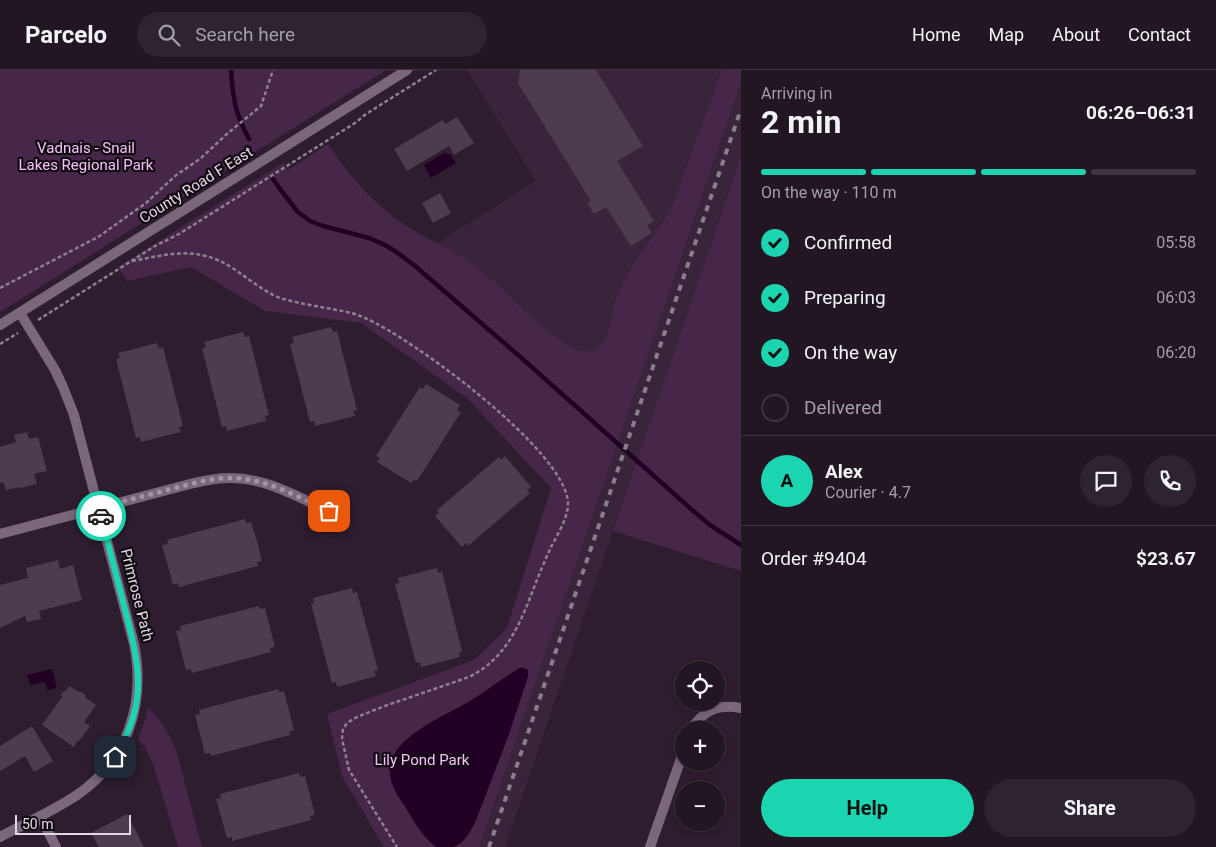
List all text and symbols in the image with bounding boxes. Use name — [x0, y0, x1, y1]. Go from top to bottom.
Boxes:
search box — [137, 12, 487, 57]
text: Parcelo — [25, 21, 107, 49]
icon: search — [155, 21, 183, 49]
text: Search here — [195, 23, 295, 46]
text: Home — [912, 24, 961, 45]
text: Map — [989, 24, 1024, 45]
text: About — [1052, 24, 1100, 45]
text: Contact — [1128, 24, 1191, 45]
text: Arriving in — [761, 84, 832, 103]
text: 06:26–06:31 — [1086, 101, 1196, 124]
text: 2 min — [761, 103, 841, 141]
park label: Vadnais - Snail Lakes Regional Park — [19, 139, 154, 174]
street label: County Road F East — [136, 143, 256, 227]
text: On the way · 110 m — [761, 183, 897, 202]
icon: check — [761, 229, 789, 257]
text: Confirmed — [804, 231, 892, 254]
text: 05:58 — [1156, 233, 1196, 252]
icon: check — [761, 284, 789, 312]
text: Preparing — [804, 286, 886, 309]
text: 06:03 — [1156, 288, 1196, 307]
icon: check — [761, 339, 789, 367]
text: On the way — [804, 341, 897, 364]
text: 06:20 — [1156, 343, 1196, 362]
text: Delivered — [804, 396, 882, 419]
button: chat — [1080, 455, 1132, 507]
button: phone — [1144, 455, 1196, 507]
text: Alex — [825, 460, 863, 483]
text: A — [781, 469, 793, 492]
text: Courier · 4.7 — [825, 483, 911, 502]
pin — [308, 490, 350, 532]
courier — [76, 491, 126, 541]
icon: bag — [315, 497, 343, 525]
icon: car — [87, 502, 115, 530]
street label: Primrose Path — [117, 547, 157, 643]
text: Order #9404 — [761, 547, 867, 570]
text: $23.67 — [1136, 547, 1196, 570]
map controls — [675, 661, 725, 831]
button: locate — [675, 661, 725, 711]
button: + — [675, 721, 725, 771]
pin — [94, 736, 136, 778]
icon: home — [101, 743, 129, 771]
park label: Lily Pond Park — [375, 751, 470, 769]
button: Help — [761, 779, 974, 837]
button: Share — [984, 779, 1196, 837]
button: − — [675, 781, 725, 831]
scale bar — [15, 812, 131, 835]
text: 50 m — [22, 816, 54, 832]

